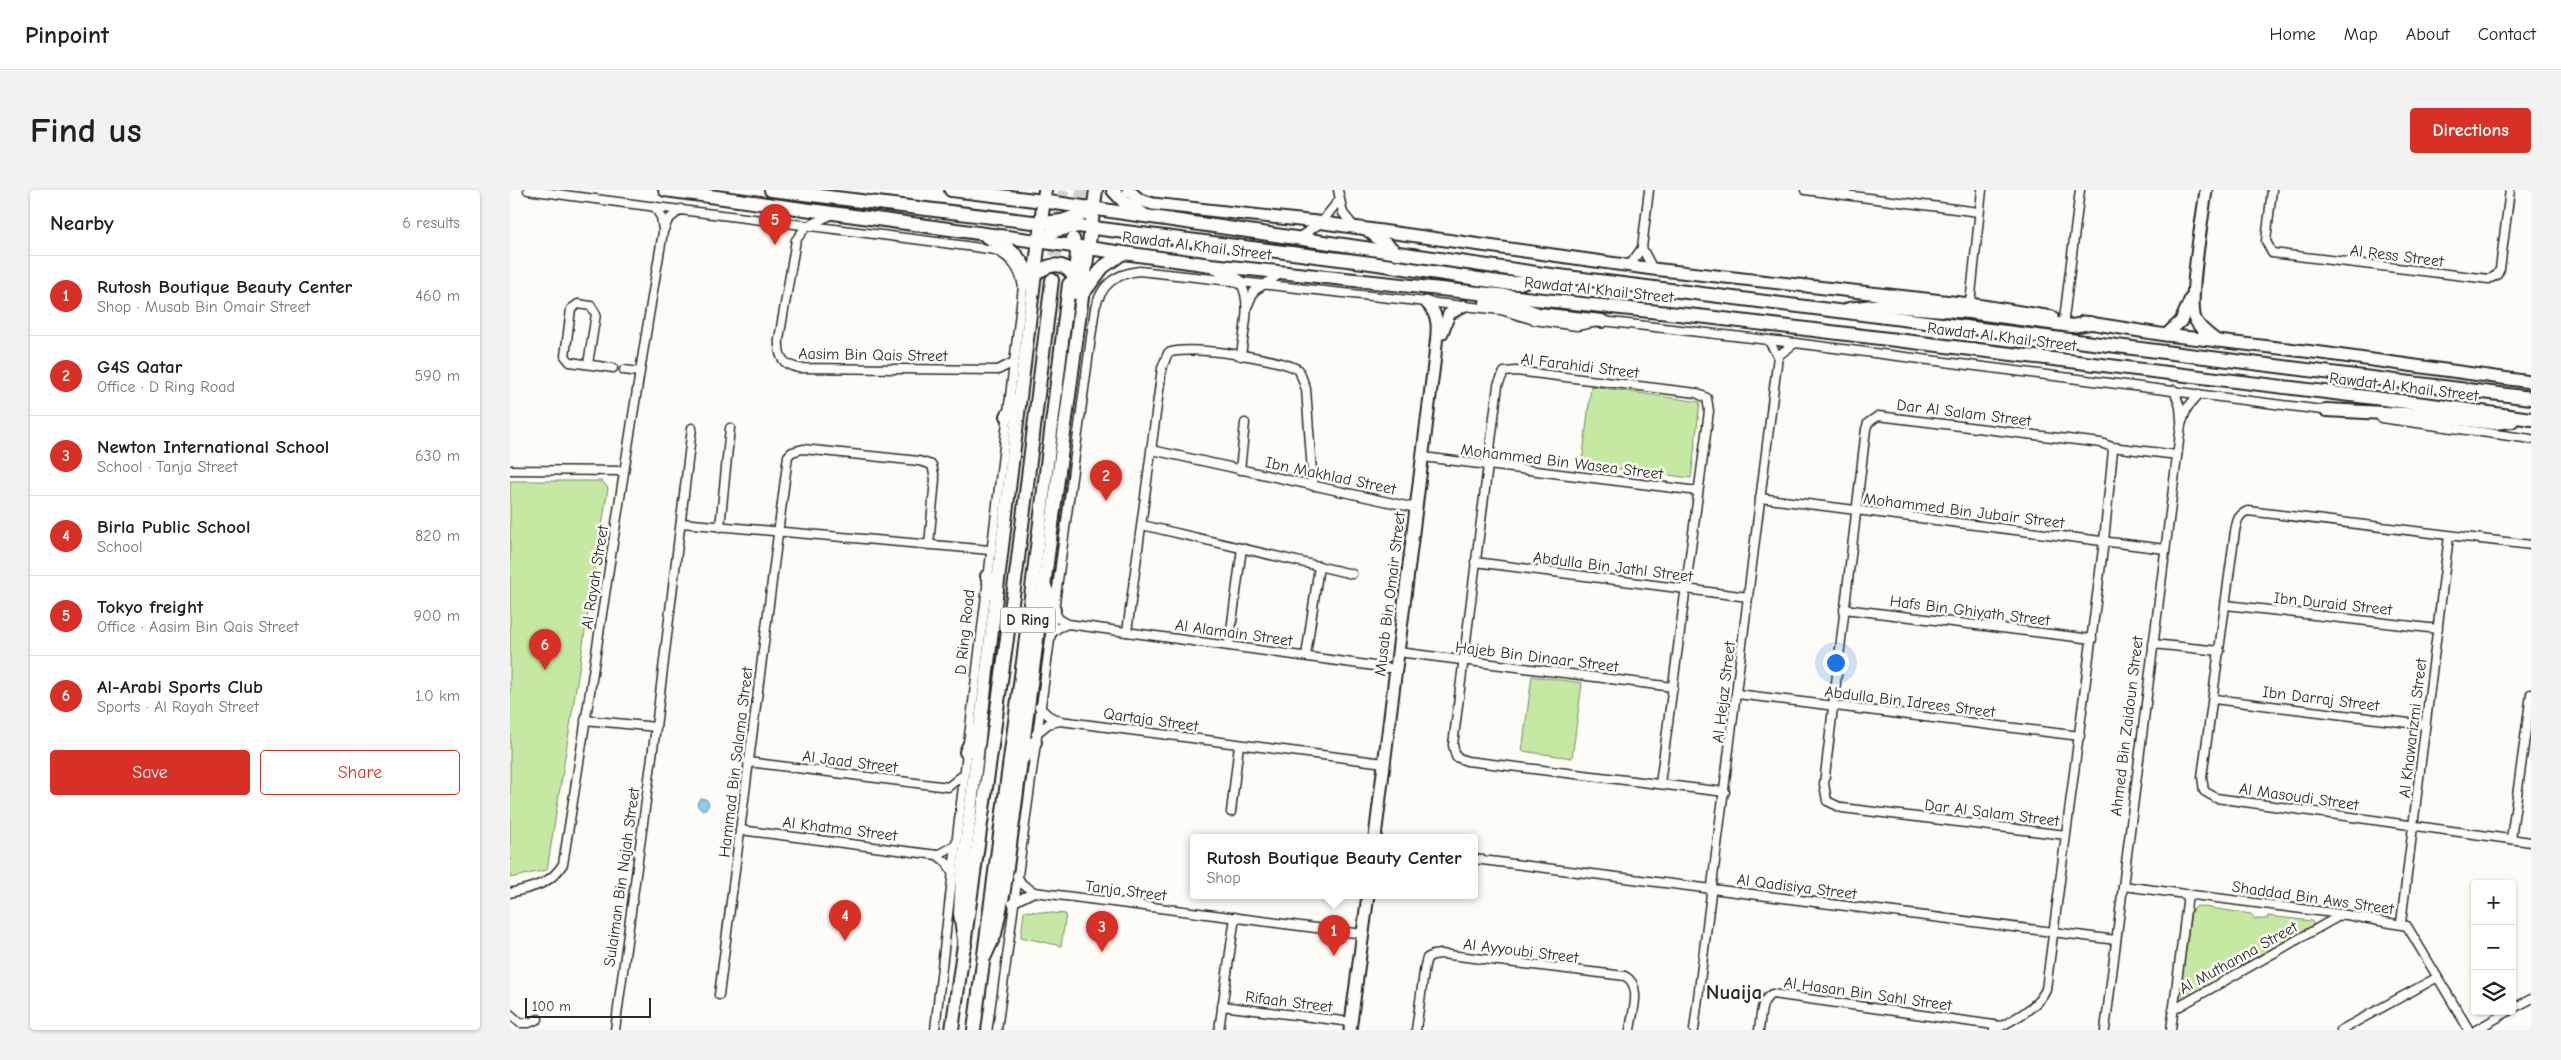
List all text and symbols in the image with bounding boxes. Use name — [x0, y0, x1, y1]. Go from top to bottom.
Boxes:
text: Pinpoint — [25, 21, 109, 49]
text: Home — [2269, 24, 2316, 45]
text: Map — [2344, 24, 2378, 45]
text: About — [2406, 24, 2450, 45]
text: Contact — [2478, 24, 2536, 45]
button: Directions — [2410, 108, 2531, 153]
text: Find us — [30, 110, 142, 151]
pin: 5 — [759, 204, 791, 245]
text: Nearby — [50, 211, 114, 235]
text: 6 results — [402, 214, 460, 232]
street label: Rawdat Al Khail Street — [1121, 228, 1273, 264]
street label: Al Ress Street — [2349, 241, 2445, 271]
street label: Rawdat Al Khail Street — [1523, 273, 1675, 307]
text: Rutosh Boutique Beauty Center — [97, 276, 352, 298]
text: 1 — [63, 287, 69, 305]
text: 460 m — [415, 287, 460, 305]
text: Shop · Musab Bin Omair Street — [97, 298, 310, 316]
street label: Rawdat Al Khail Street — [1926, 319, 2078, 355]
street label: Aasim Bin Qais Street — [798, 345, 948, 365]
street label: Al Farahidi Street — [1520, 350, 1640, 382]
text: G4S Qatar — [97, 356, 182, 378]
text: 2 — [62, 367, 70, 385]
text: 590 m — [415, 367, 460, 385]
street label: Rawdat Al Khail Street — [2328, 369, 2480, 405]
text: Office · D Ring Road — [97, 378, 235, 396]
street label: Dar Al Salam Street — [1895, 396, 2033, 430]
text: Newton International School — [97, 436, 329, 458]
street label: Mohammed Bin Wasea Street — [1459, 441, 1665, 483]
text: 3 — [62, 447, 70, 465]
text: 630 m — [415, 447, 460, 465]
street label: Ibn Makhlad Street — [1264, 453, 1398, 499]
text: School · Tanja Street — [97, 458, 237, 476]
pin: 2 — [1090, 460, 1122, 501]
street label: Mohammed Bin Jubair Street — [1862, 490, 2066, 532]
street label: Musab Bin Omair Street — [1371, 511, 1409, 677]
text: Birla Public School — [97, 516, 250, 538]
street label: Al Rayah Street — [578, 524, 612, 630]
text: 4 — [62, 527, 70, 545]
text: 820 m — [415, 527, 460, 545]
text: School — [97, 538, 143, 556]
street label: Abdulla Bin Jathl Street — [1532, 548, 1694, 586]
street label: D Ring Road — [952, 589, 978, 676]
street label: Ibn Duraid Street — [2273, 589, 2393, 619]
street label: Hafs Bin Ghiyath Street — [1889, 592, 2051, 630]
text: Tokyo freight — [97, 596, 203, 618]
text: 5 — [62, 607, 70, 625]
text: 900 m — [413, 607, 460, 625]
road number: D Ring — [1000, 608, 1056, 632]
street label: Al Alamain Street — [1174, 616, 1294, 650]
text: Office · Aasim Bin Qais Street — [97, 618, 299, 636]
pin: 6 — [529, 629, 561, 670]
street label: Ahmed Bin Zaidoun Street — [2107, 635, 2147, 817]
street label: Hajeb Bin Dinaar Street — [1454, 638, 1620, 676]
street label: Al Hejaz Street — [1709, 640, 1739, 744]
your location — [1823, 650, 1849, 676]
street label: Al Khawarizmi Street — [2395, 657, 2431, 799]
street label: Hammad Bin Salama Street — [715, 665, 757, 858]
text: Al-Arabi Sports Club — [97, 676, 263, 698]
street label: Abdulla Bin Idrees Street — [1824, 683, 1997, 721]
street label: Ibn Darraj Street — [2262, 683, 2381, 715]
text: 6 — [62, 687, 70, 705]
text: 1.0 km — [415, 687, 460, 705]
text: Sports · Al Rayah Street — [97, 698, 259, 716]
street label: Qartaja Street — [1102, 704, 1200, 736]
street label: Al Jaad Street — [801, 747, 899, 777]
button: Save — [50, 750, 250, 795]
button: Share — [260, 750, 460, 795]
street label: Al Masoudi Street — [2238, 780, 2360, 814]
street label: Sulaiman Bin Najah Street — [601, 786, 644, 968]
street label: Dar Al Salam Street — [1923, 796, 2061, 830]
street label: Al Khatma Street — [782, 813, 899, 845]
popup — [1190, 834, 1478, 899]
text: Rutosh Boutique Beauty Center — [1206, 847, 1462, 869]
text: Shop — [1206, 869, 1241, 887]
street label: Al Qadisiya Street — [1736, 871, 1858, 903]
street label: Tanja Street — [1084, 877, 1168, 905]
street label: Shaddad Bin Aws Street — [2231, 878, 2395, 918]
map controls — [2471, 880, 2516, 1015]
button: + — [2471, 880, 2516, 925]
pin: 4 — [829, 900, 861, 941]
pin: 3 — [1086, 911, 1118, 952]
pin: 1 — [1318, 915, 1350, 956]
street label: Al Muthanna Street — [2176, 918, 2301, 998]
button: − — [2471, 925, 2516, 970]
street label: Al Ayyoubi Street — [1462, 935, 1580, 967]
button: layers — [2471, 970, 2516, 1015]
street label: Al Hasan Bin Sahl Street — [1783, 973, 1953, 1015]
district label: Nuaija — [1706, 980, 1762, 1004]
street label: Rifaah Street — [1244, 988, 1334, 1016]
scale bar — [525, 995, 651, 1018]
text: 100 m — [532, 998, 571, 1015]

